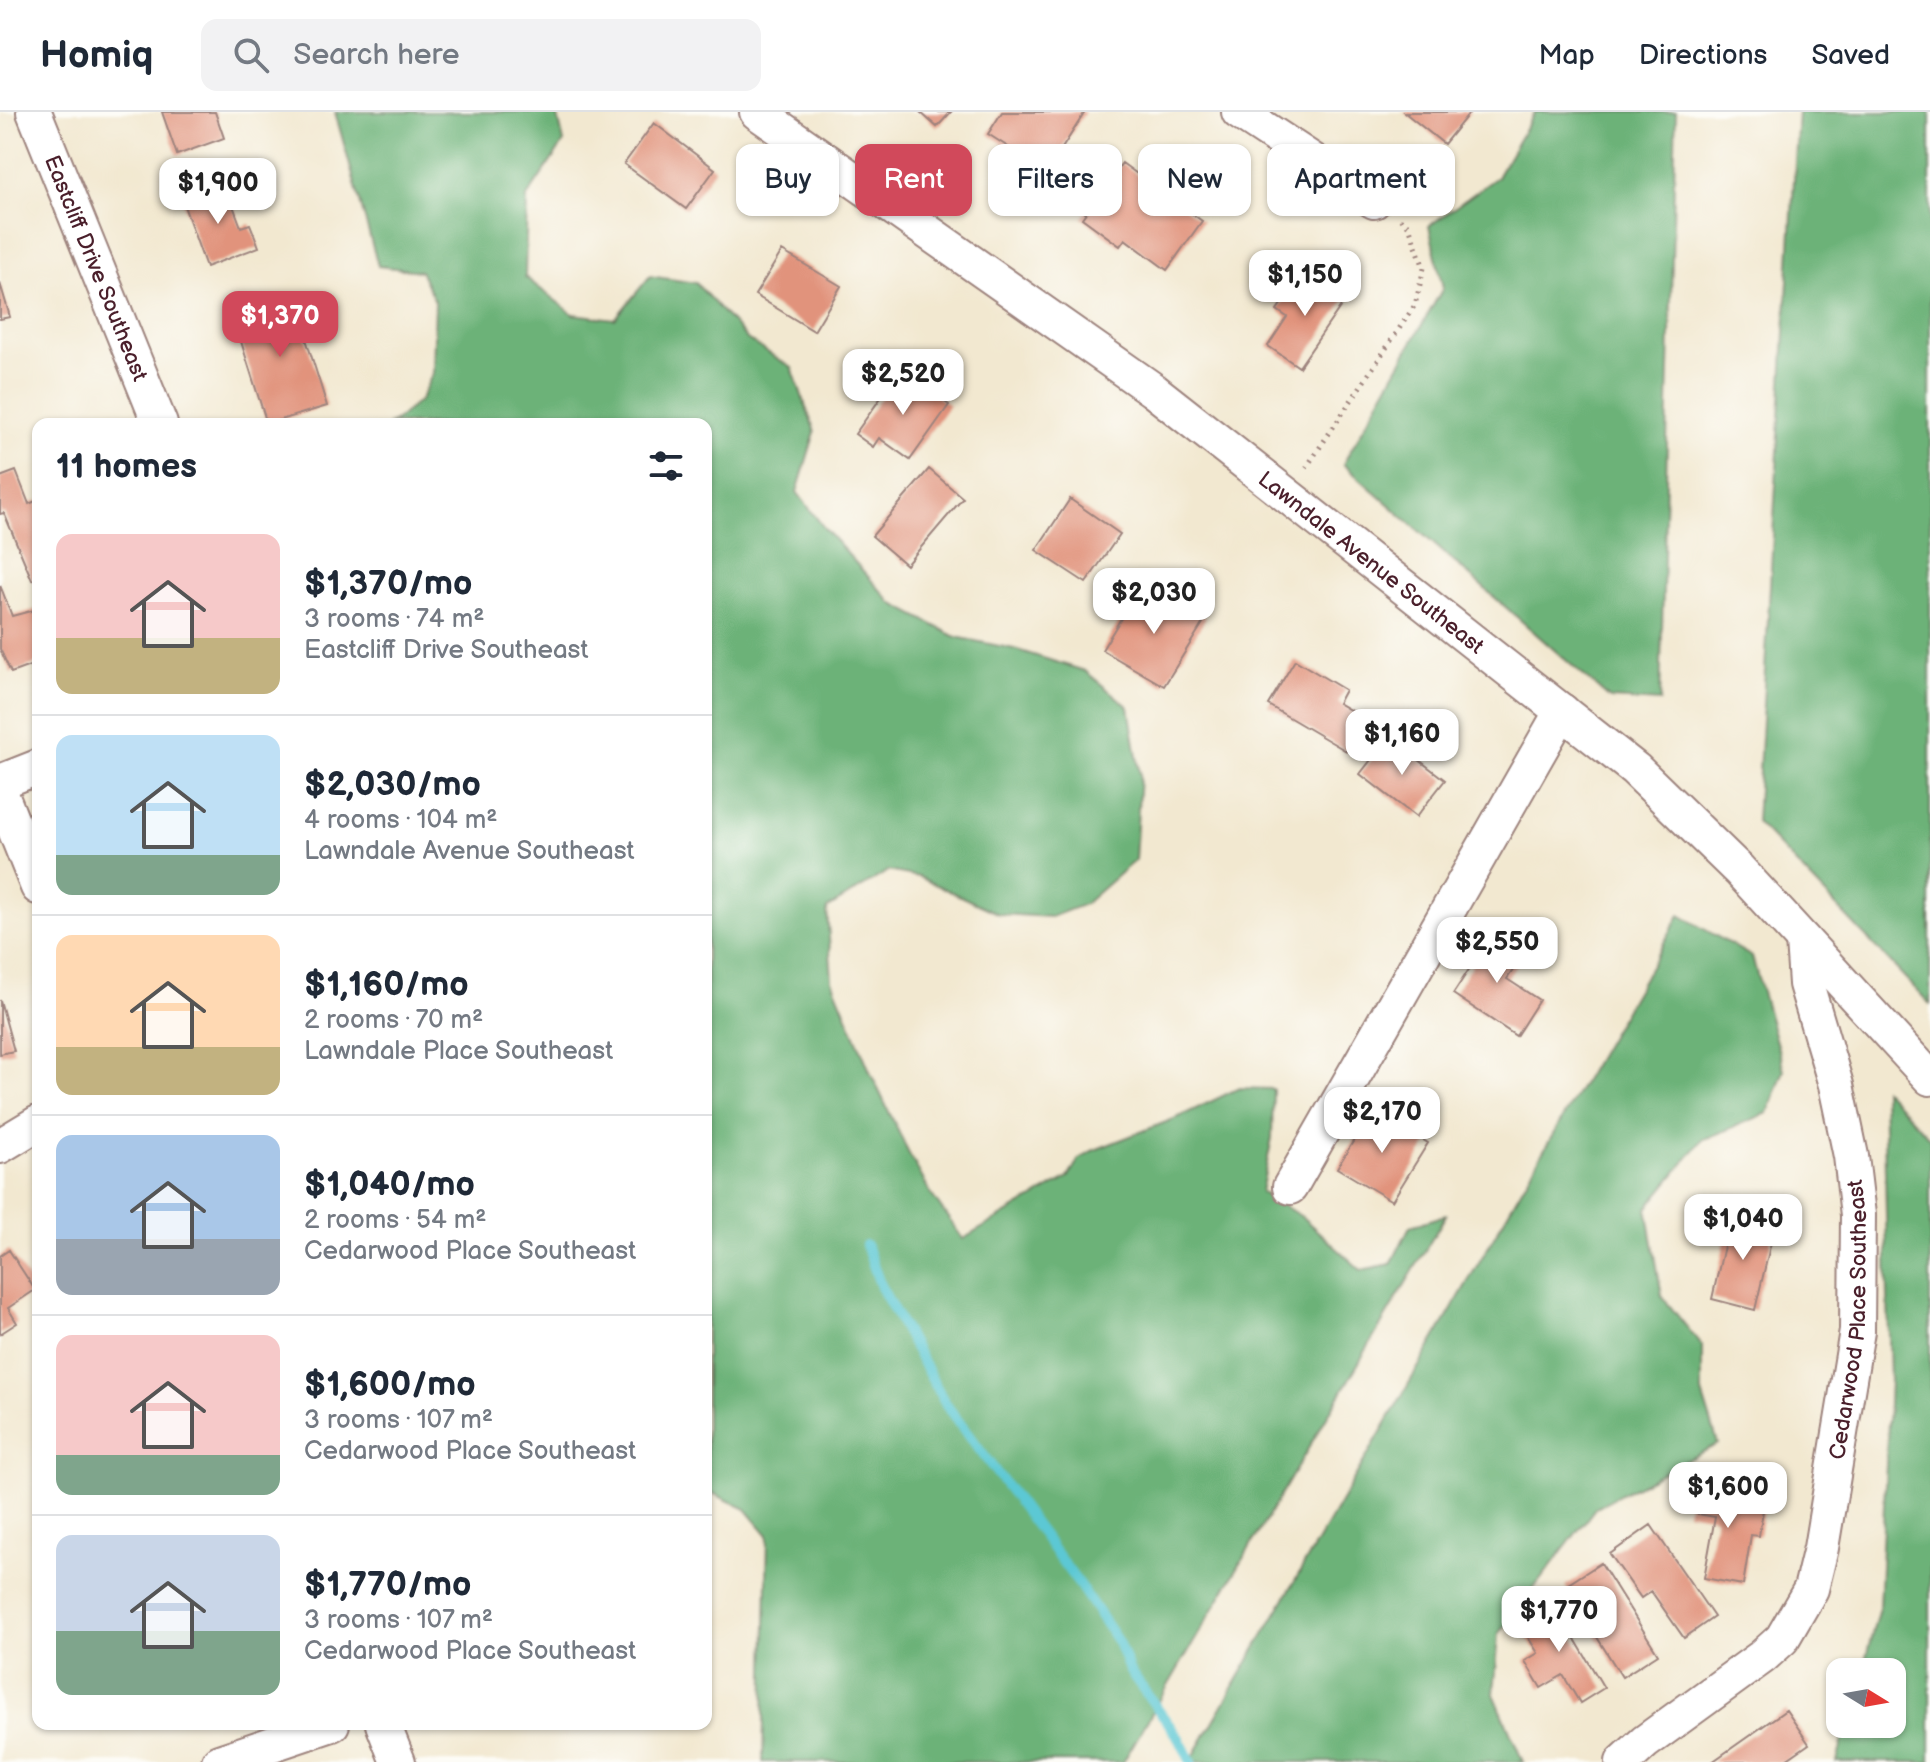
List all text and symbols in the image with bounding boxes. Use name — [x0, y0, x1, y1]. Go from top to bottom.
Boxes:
search box — [201, 19, 761, 91]
text: Homiq — [40, 33, 153, 78]
icon: search — [229, 33, 273, 77]
text: Search here — [293, 37, 460, 73]
text: Map — [1538, 39, 1595, 72]
text: Directions — [1639, 39, 1767, 72]
text: Saved — [1811, 39, 1890, 72]
chip: Buy — [736, 144, 839, 216]
chip: Rent — [855, 144, 972, 216]
chip: Filters — [988, 144, 1122, 216]
chip: New — [1138, 144, 1251, 216]
chip: Apartment — [1267, 144, 1455, 216]
street label: Eastcliff Drive Southeast — [38, 152, 153, 385]
pin: $1,900 — [153, 158, 283, 226]
text: $1,900 — [177, 168, 259, 199]
pin: $1,150 — [1240, 250, 1370, 318]
text: $1,150 — [1267, 260, 1343, 291]
pin: $1,370 — [215, 291, 345, 359]
text: $1,370 — [240, 301, 320, 332]
pin: $2,520 — [838, 349, 968, 417]
text: $2,520 — [861, 359, 945, 390]
icon: filters — [644, 444, 688, 488]
text: 11 homes — [56, 446, 197, 487]
street label: Lawndale Avenue Southeast — [1252, 466, 1489, 660]
text: $1,370/mo — [304, 563, 472, 604]
icon: home — [120, 566, 216, 662]
pin: $2,030 — [1089, 568, 1219, 636]
text: $2,030 — [1111, 578, 1197, 609]
text: 3 rooms · 74 m² — [304, 604, 484, 635]
text: Eastcliff Drive Southeast — [304, 635, 588, 666]
pin: $1,160 — [1337, 709, 1467, 777]
text: $1,160 — [1364, 719, 1440, 750]
text: $2,030/mo — [304, 764, 481, 805]
icon: home — [120, 767, 216, 863]
text: 4 rooms · 104 m² — [304, 805, 498, 836]
text: Lawndale Avenue Southeast — [304, 836, 635, 867]
pin: $2,550 — [1432, 917, 1562, 985]
text: $2,550 — [1455, 927, 1539, 958]
text: $1,160/mo — [304, 964, 469, 1005]
icon: home — [120, 967, 216, 1063]
text: 2 rooms · 70 m² — [304, 1005, 483, 1036]
text: Lawndale Place Southeast — [304, 1036, 613, 1067]
pin: $2,170 — [1317, 1087, 1447, 1155]
text: $2,170 — [1342, 1097, 1422, 1128]
text: $1,040/mo — [304, 1164, 475, 1205]
icon: home — [120, 1167, 216, 1263]
street label: Cedarwood Place Southeast — [1824, 1178, 1873, 1462]
pin: $1,040 — [1678, 1194, 1808, 1262]
text: $1,040 — [1702, 1204, 1784, 1235]
text: 2 rooms · 54 m² — [304, 1205, 487, 1236]
text: Cedarwood Place Southeast — [304, 1236, 636, 1267]
text: $1,600/mo — [304, 1364, 476, 1405]
icon: home — [120, 1367, 216, 1463]
text: 3 rooms · 107 m² — [304, 1405, 493, 1436]
text: Cedarwood Place Southeast — [304, 1436, 636, 1467]
pin: $1,600 — [1663, 1462, 1793, 1530]
text: $1,600 — [1687, 1472, 1769, 1503]
text: $1,770/mo — [304, 1564, 471, 1605]
icon: home — [120, 1567, 216, 1663]
pin: $1,770 — [1494, 1586, 1624, 1654]
text: $1,770 — [1520, 1596, 1598, 1627]
text: 3 rooms · 107 m² — [304, 1605, 493, 1636]
text: Cedarwood Place Southeast — [304, 1636, 636, 1667]
north arrow — [1826, 1658, 1906, 1738]
map controls — [1826, 1658, 1906, 1738]

